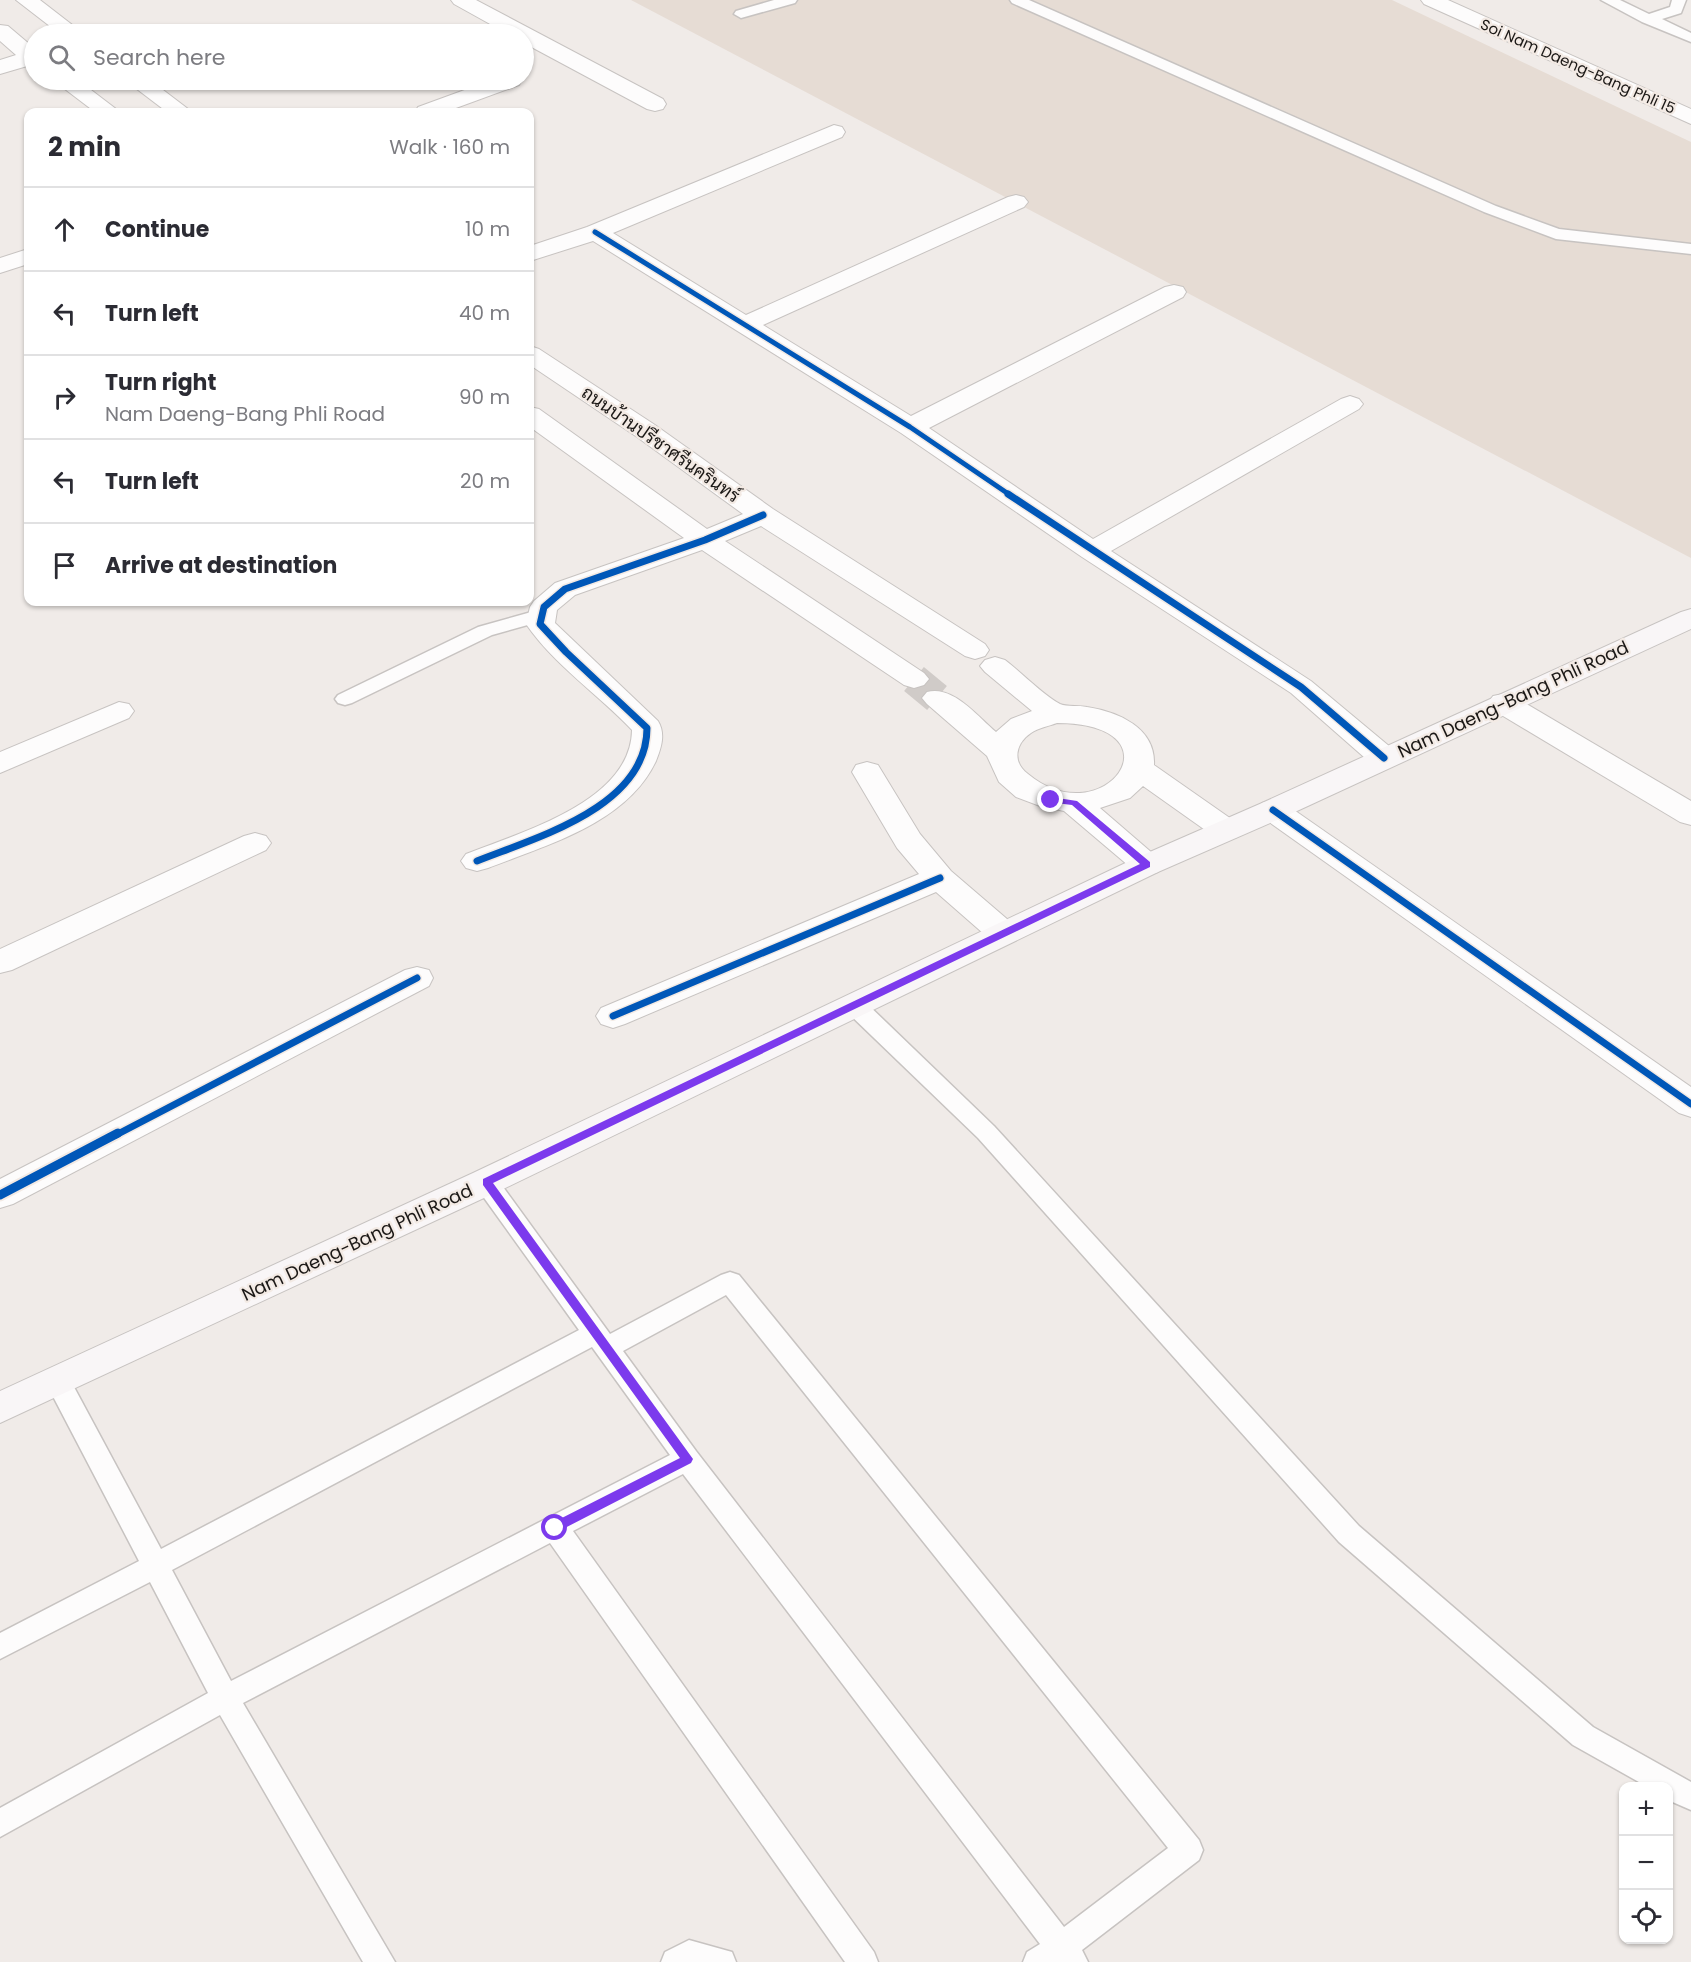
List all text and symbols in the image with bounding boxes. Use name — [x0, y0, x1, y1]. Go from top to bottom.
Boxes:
street label: Soi Nam Daeng-Bang Phli 15 — [1477, 13, 1679, 119]
search box — [24, 24, 534, 90]
icon: search — [45, 41, 78, 74]
text: Search here — [93, 42, 226, 73]
text: 2 min — [48, 129, 121, 165]
text: Walk · 160 m — [389, 133, 510, 161]
icon: ahead — [48, 213, 81, 246]
text: Continue — [105, 214, 209, 245]
text: 10 m — [465, 215, 510, 243]
icon: left — [48, 297, 81, 330]
text: Turn left — [105, 298, 199, 329]
text: 40 m — [459, 299, 510, 327]
text: Turn right — [105, 367, 216, 398]
street label: ถนนบ้านปรีชาศรีนครินทร์ — [577, 380, 745, 508]
icon: right — [48, 381, 81, 414]
text: 90 m — [459, 383, 510, 411]
text: Nam Daeng-Bang Phli Road — [105, 400, 385, 428]
icon: left — [48, 465, 81, 498]
text: Turn left — [105, 466, 199, 497]
text: 20 m — [460, 467, 510, 495]
icon: arrive — [48, 549, 81, 582]
text: Arrive at destination — [105, 550, 337, 581]
street label: Nam Daeng-Bang Phli Road — [1394, 634, 1632, 764]
route end — [1037, 786, 1063, 812]
street label: Nam Daeng-Bang Phli Road — [238, 1177, 476, 1307]
route start — [541, 1514, 567, 1540]
map controls — [1619, 1782, 1673, 1944]
button: + — [1619, 1782, 1673, 1836]
button: − — [1619, 1836, 1673, 1890]
button: locate — [1619, 1890, 1673, 1944]

